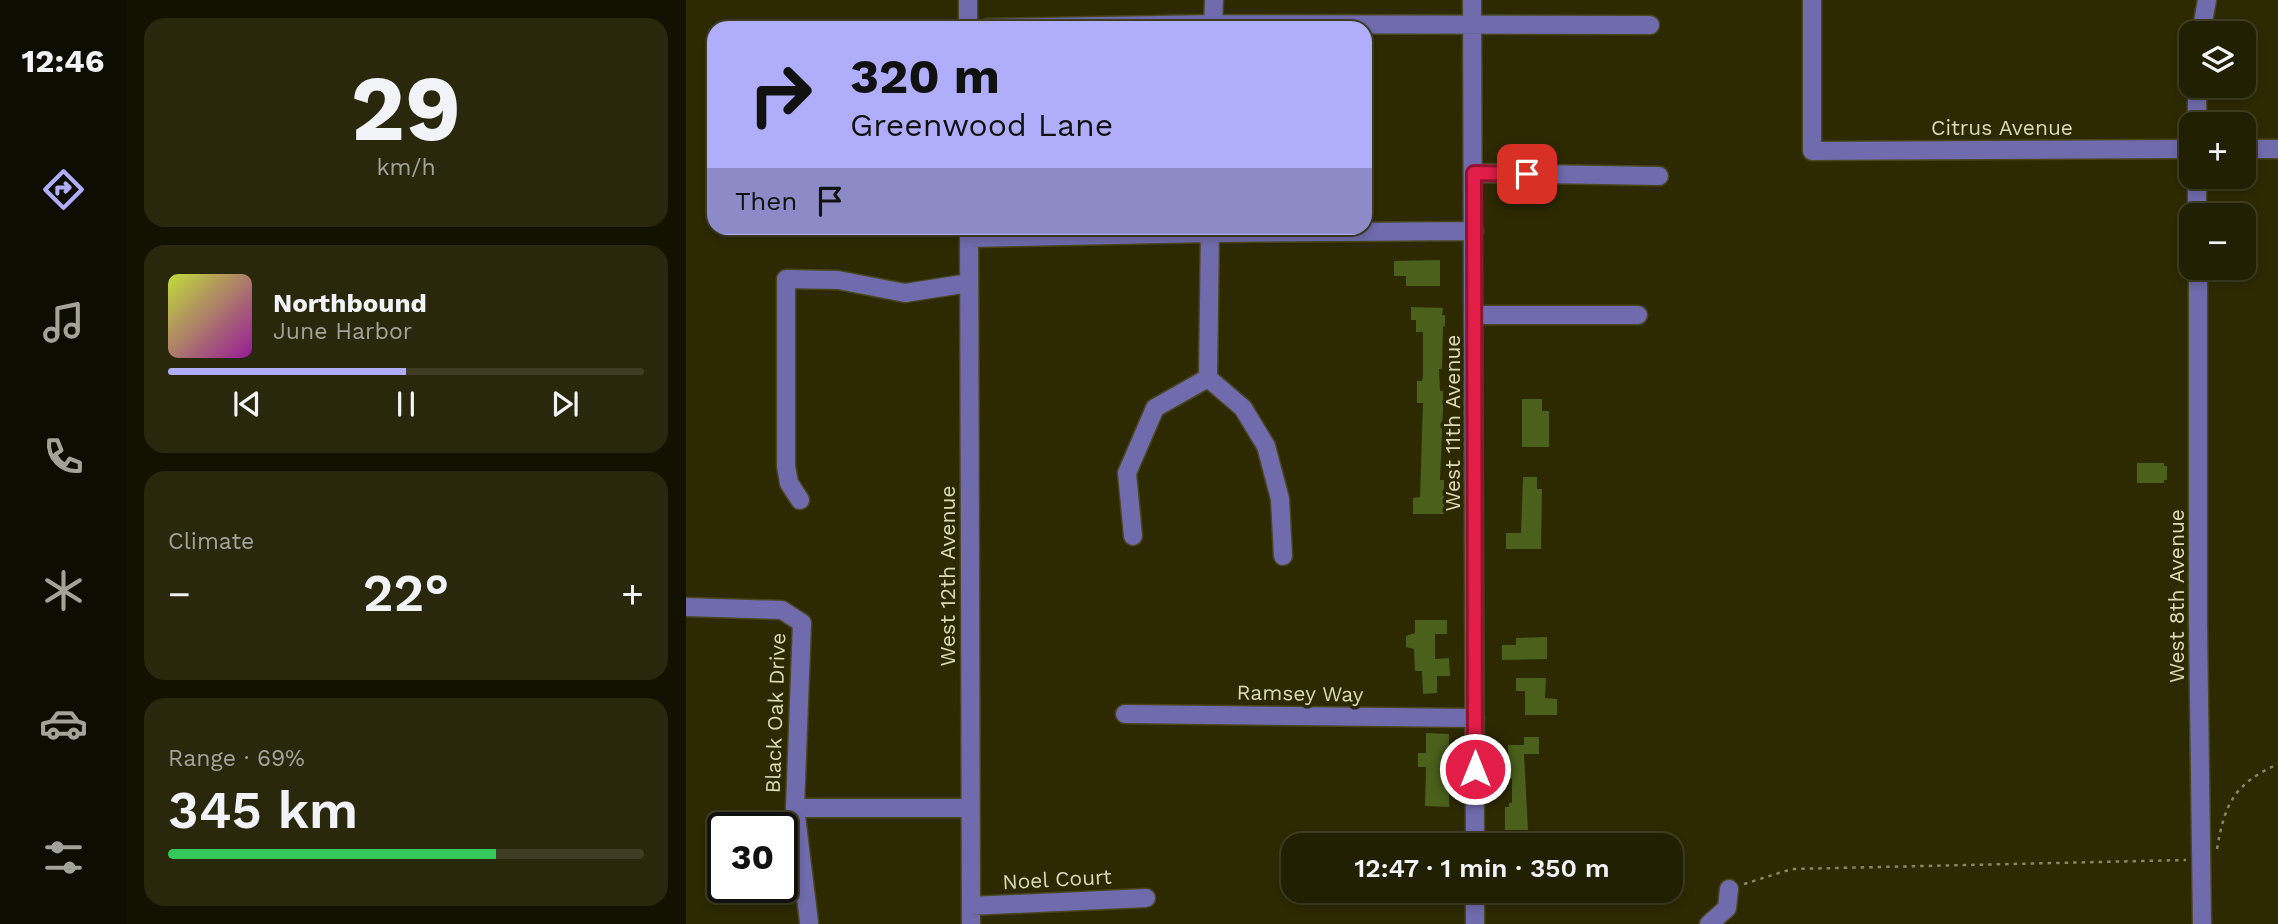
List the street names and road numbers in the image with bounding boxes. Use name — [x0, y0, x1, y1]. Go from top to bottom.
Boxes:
street label: Citrus Avenue — [1931, 115, 2073, 140]
street label: West 11th Avenue — [1440, 335, 1465, 511]
street label: West 12th Avenue — [935, 485, 960, 667]
street label: West 8th Avenue — [2164, 509, 2189, 683]
street label: Black Oak Drive — [760, 632, 790, 794]
street label: Ramsey Way — [1236, 679, 1364, 707]
street label: Noel Court — [1002, 864, 1113, 894]

